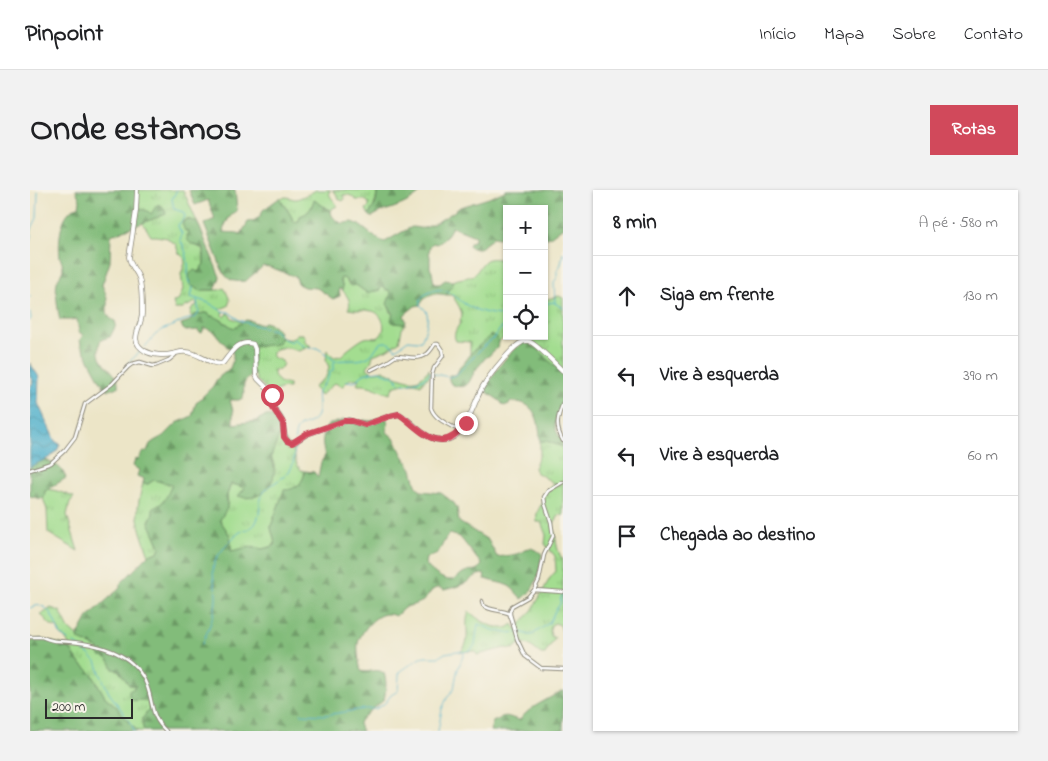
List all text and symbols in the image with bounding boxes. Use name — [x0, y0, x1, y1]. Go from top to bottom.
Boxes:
text: Pinpoint — [25, 17, 103, 52]
text: Início — [759, 22, 796, 48]
text: Mapa — [824, 22, 864, 48]
text: Sobre — [892, 22, 936, 48]
text: Contato — [964, 22, 1023, 48]
text: Onde estamos — [30, 105, 242, 156]
button: Rotas — [930, 105, 1018, 155]
map controls — [503, 205, 548, 340]
button: + — [503, 205, 548, 250]
text: 8 min — [613, 208, 657, 238]
text: A pé · 580 m — [918, 211, 998, 235]
button: − — [503, 250, 548, 295]
icon: ahead — [613, 282, 641, 310]
text: Siga em frente — [660, 282, 774, 309]
text: 130 m — [963, 284, 998, 308]
button: locate — [503, 295, 548, 340]
icon: left — [613, 362, 641, 390]
text: Vire à esquerda — [660, 362, 779, 389]
text: 390 m — [963, 364, 998, 388]
route start — [261, 384, 284, 407]
route end — [455, 412, 478, 435]
icon: left — [613, 442, 641, 470]
text: Vire à esquerda — [660, 442, 779, 469]
text: 60 m — [968, 444, 998, 468]
icon: arrive — [613, 522, 641, 550]
text: Chegada ao destino — [660, 522, 815, 549]
scale bar — [45, 696, 132, 719]
text: 200 m — [52, 697, 85, 718]

